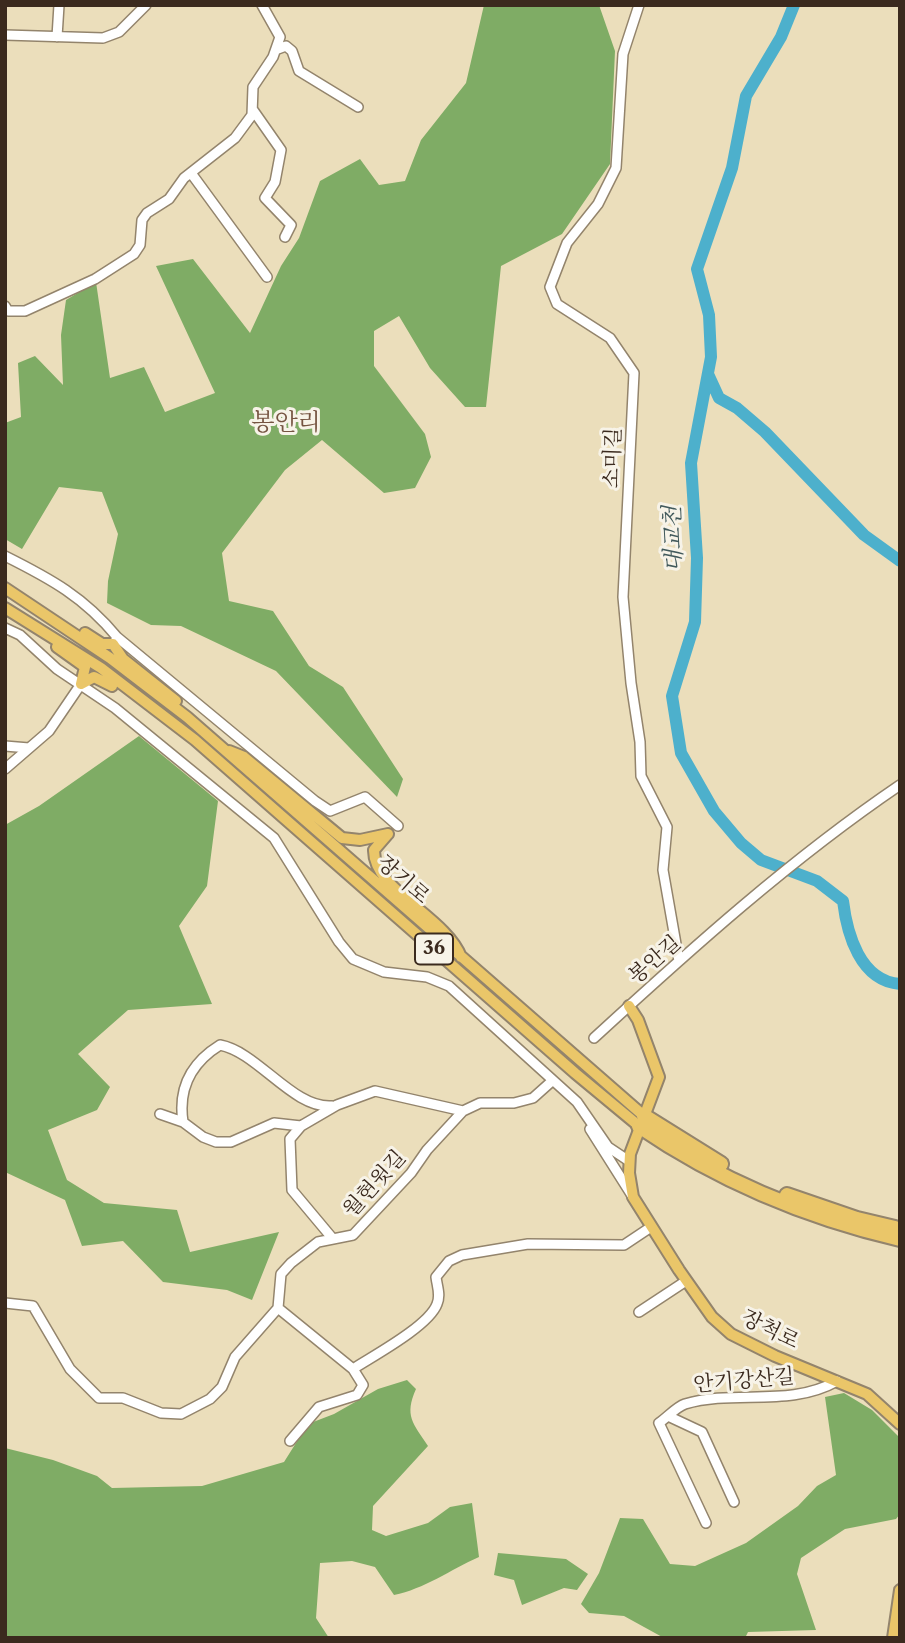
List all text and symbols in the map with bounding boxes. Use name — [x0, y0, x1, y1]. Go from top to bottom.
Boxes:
district label: 봉안리 — [251, 409, 321, 437]
street label: 소미길 — [599, 427, 627, 489]
water label: 대교천 — [659, 505, 689, 573]
street label: 장기로 — [372, 851, 434, 909]
street label: 봉안길 — [624, 931, 686, 989]
road number: 36 — [415, 934, 453, 965]
street label: 월현윗길 — [338, 1145, 412, 1223]
street label: 장척로 — [737, 1305, 803, 1355]
street label: 안기강산길 — [692, 1364, 796, 1398]

